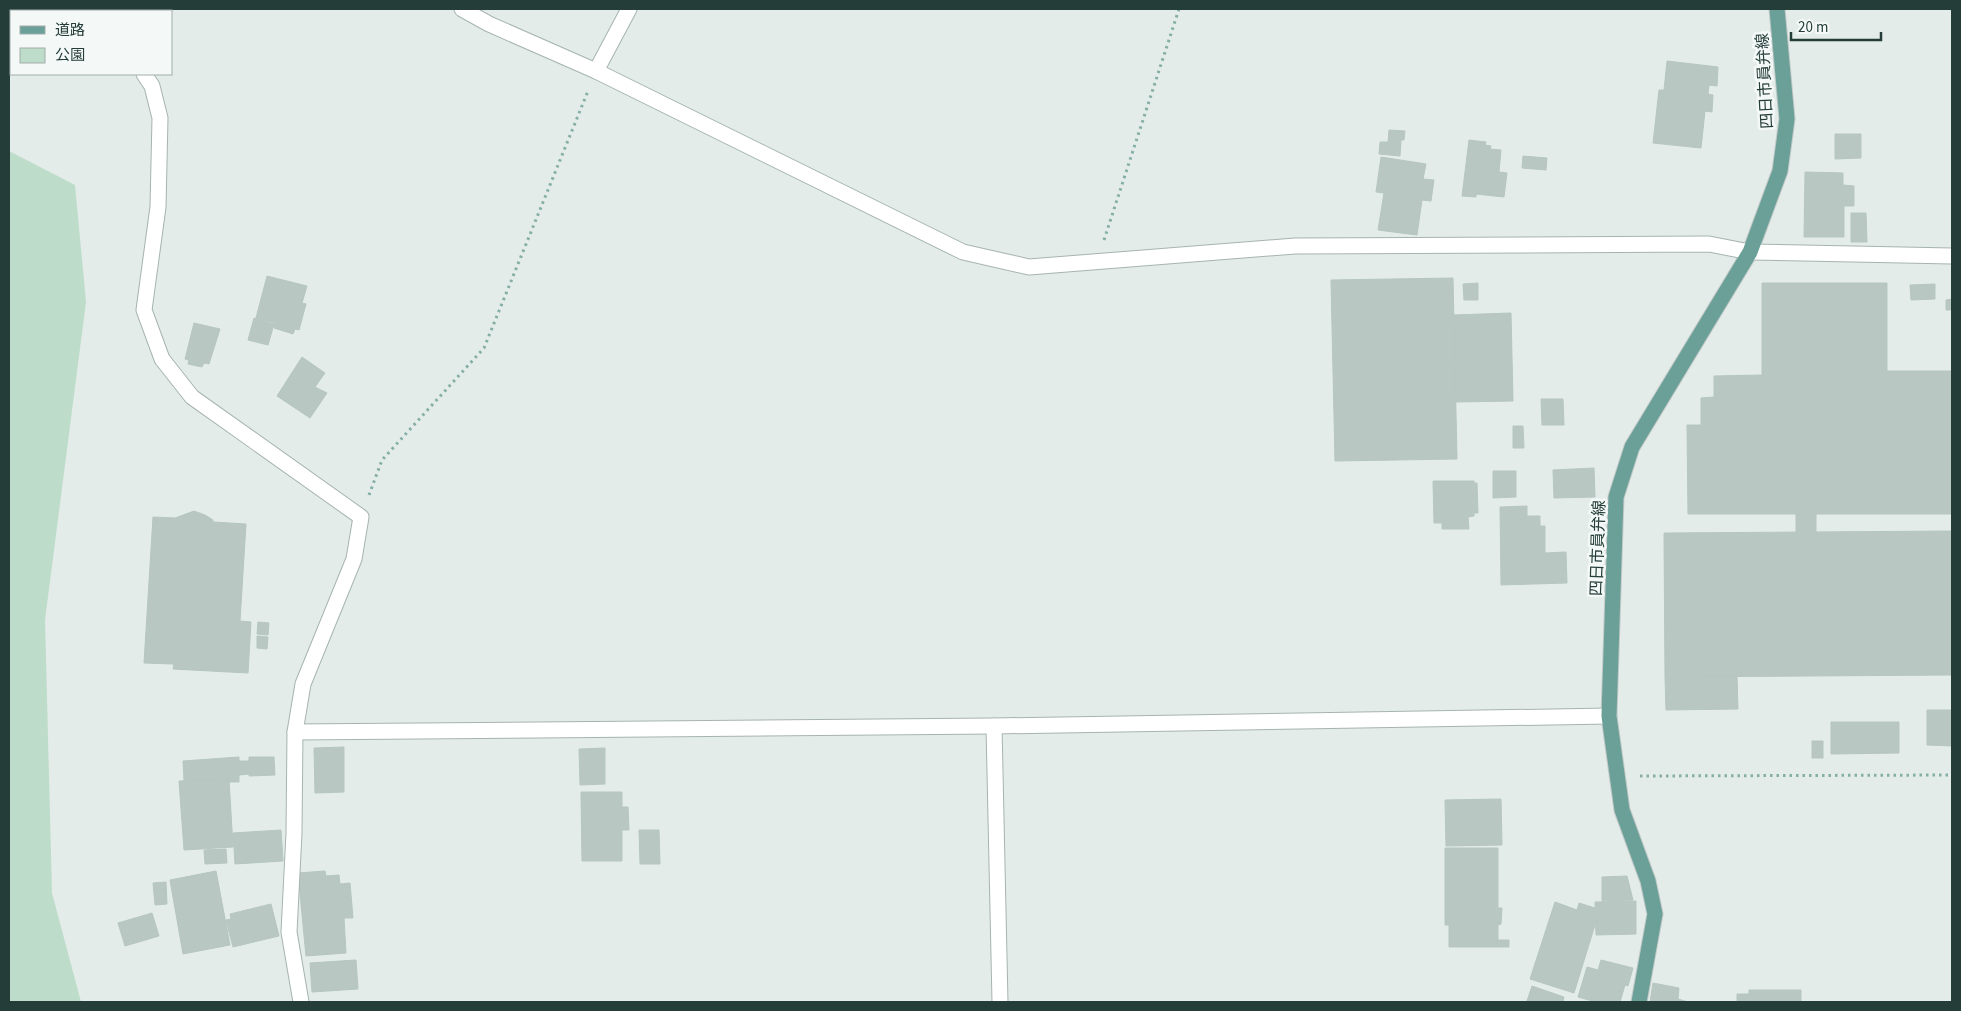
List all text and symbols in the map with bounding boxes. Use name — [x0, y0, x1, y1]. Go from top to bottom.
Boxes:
legend — [10, 10, 172, 75]
scale bar — [1791, 10, 1881, 42]
text: 20 m — [1798, 17, 1828, 38]
text: 道路 — [55, 20, 85, 41]
street label: 四日市員弁線 — [1752, 32, 1778, 129]
text: 公園 — [55, 45, 85, 66]
street label: 四日市員弁線 — [1585, 500, 1611, 596]

